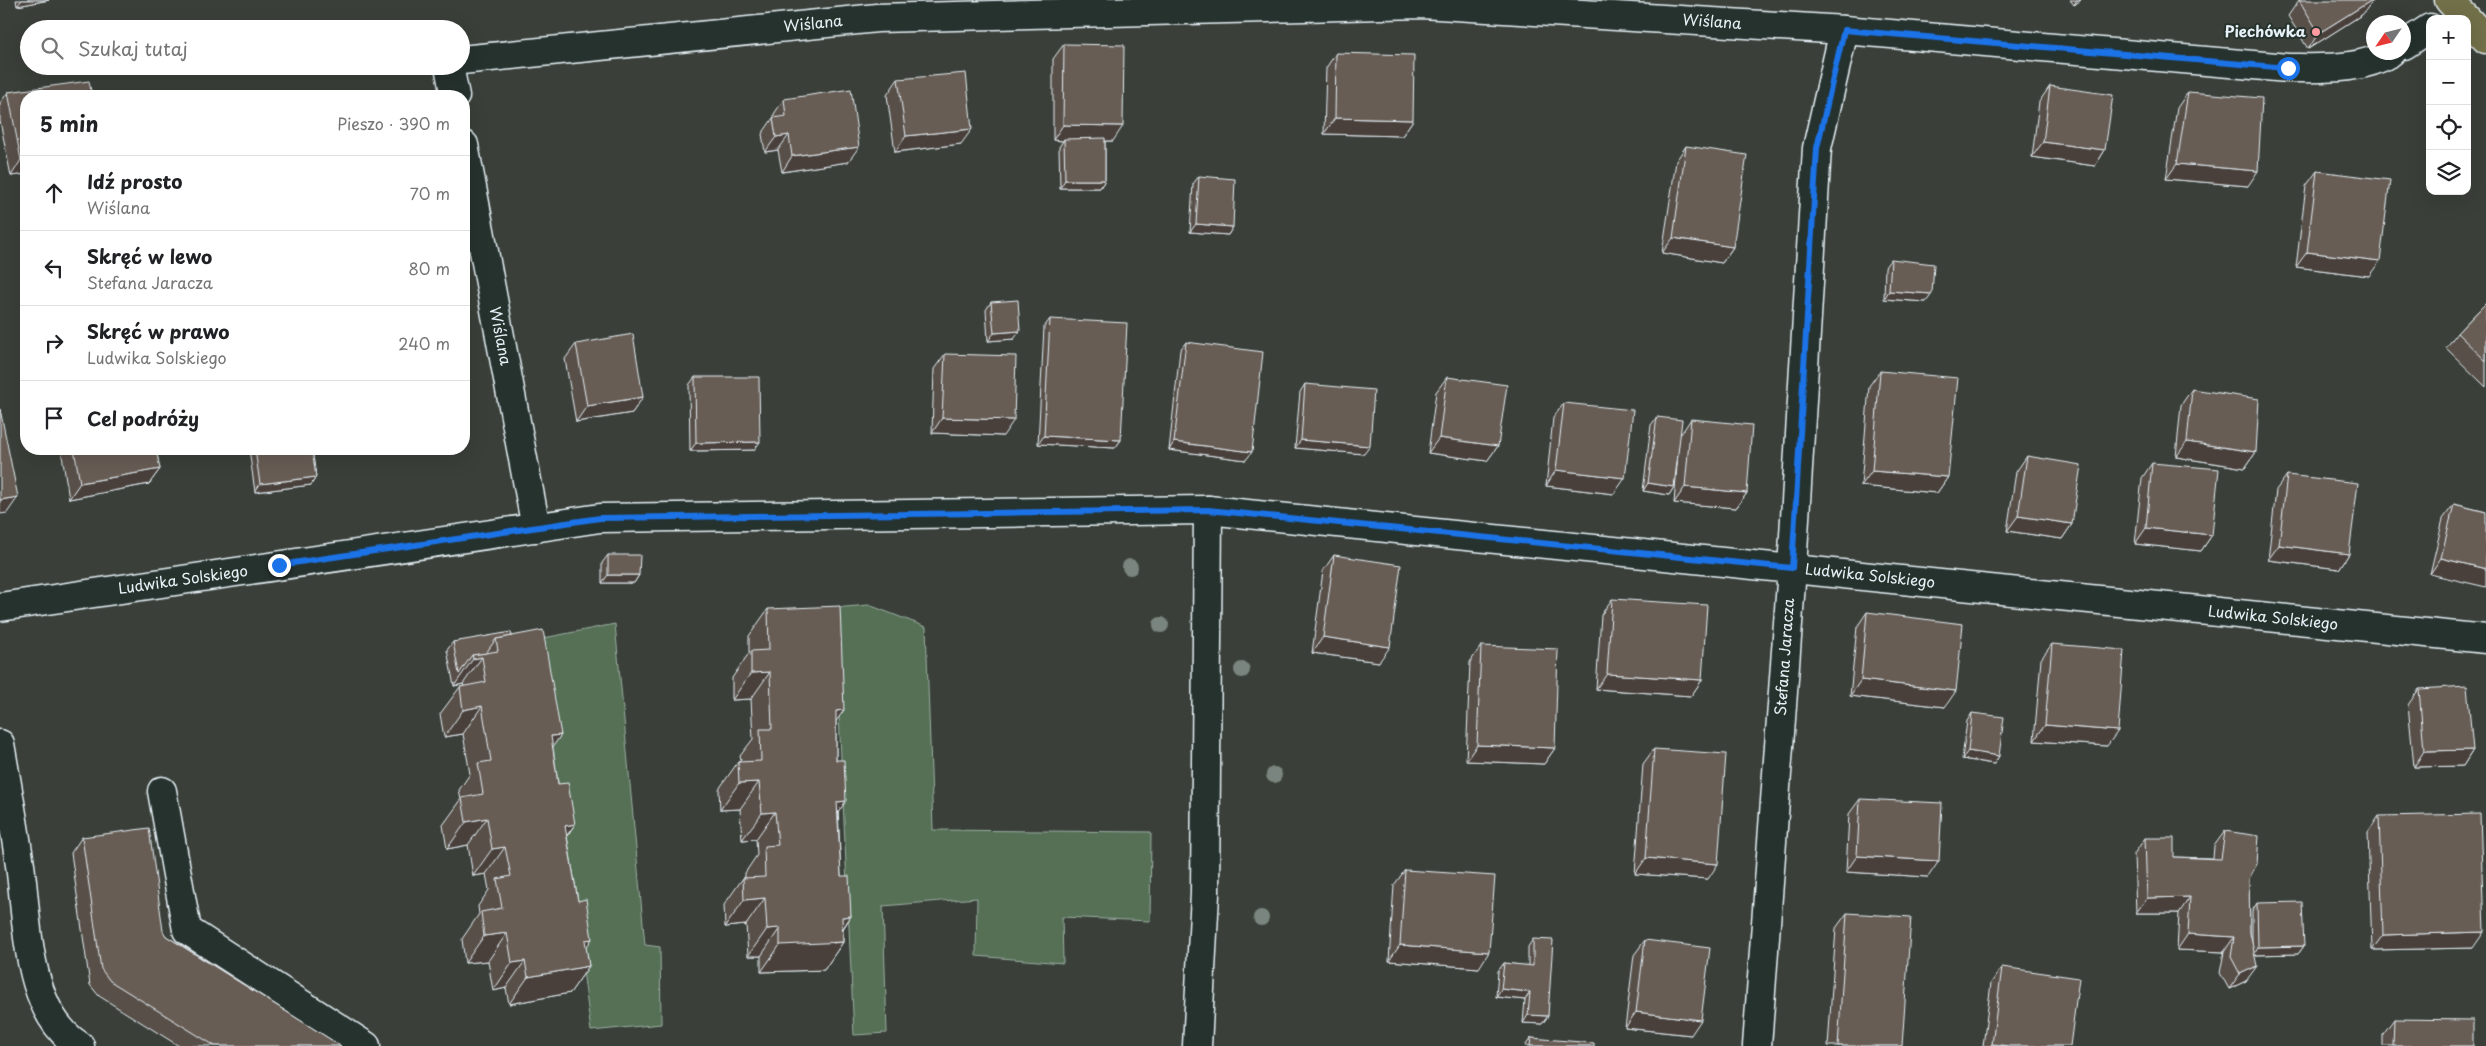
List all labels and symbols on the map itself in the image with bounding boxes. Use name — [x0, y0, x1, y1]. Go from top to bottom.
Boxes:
street label: Wiślana — [1682, 7, 1743, 34]
street label: Wiślana — [782, 8, 844, 37]
north arrow — [2366, 15, 2411, 60]
place label: Piechówka — [2225, 19, 2306, 42]
marker: Piechówka — [2310, 26, 2322, 38]
route start — [2277, 57, 2300, 80]
street label: Wiślana — [485, 305, 519, 367]
route end — [268, 554, 291, 577]
street label: Ludwika Solskiego — [1804, 556, 1936, 593]
street label: Ludwika Solskiego — [116, 558, 249, 599]
street label: Stefana Jaracza — [1768, 597, 1799, 717]
street label: Ludwika Solskiego — [2207, 598, 2339, 635]

